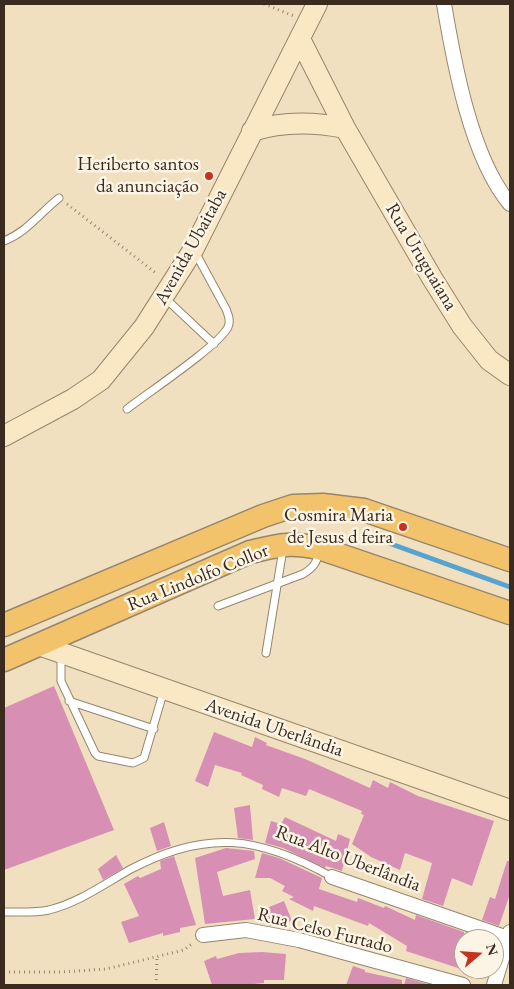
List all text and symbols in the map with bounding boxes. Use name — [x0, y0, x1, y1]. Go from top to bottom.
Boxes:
place label: Heriberto santos da anunciação — [77, 154, 199, 198]
marker: Heriberto santos da anunciação — [203, 170, 215, 182]
street label: Avenida Ubaitaba — [150, 185, 232, 309]
street label: Rua Uruguaiana — [380, 199, 462, 315]
place label: Cosmira Maria de Jesus d feira — [284, 505, 393, 549]
marker: Cosmira Maria de Jesus d feira — [397, 521, 409, 533]
street label: Rua Lindolfo Collor — [124, 539, 272, 617]
street label: Avenida Uberlândia — [202, 694, 346, 762]
street label: Rua Alto Uberlândia — [272, 821, 424, 897]
street label: Rua Celso Furtado — [255, 903, 395, 959]
north arrow — [454, 929, 504, 979]
text: N — [482, 941, 503, 958]

